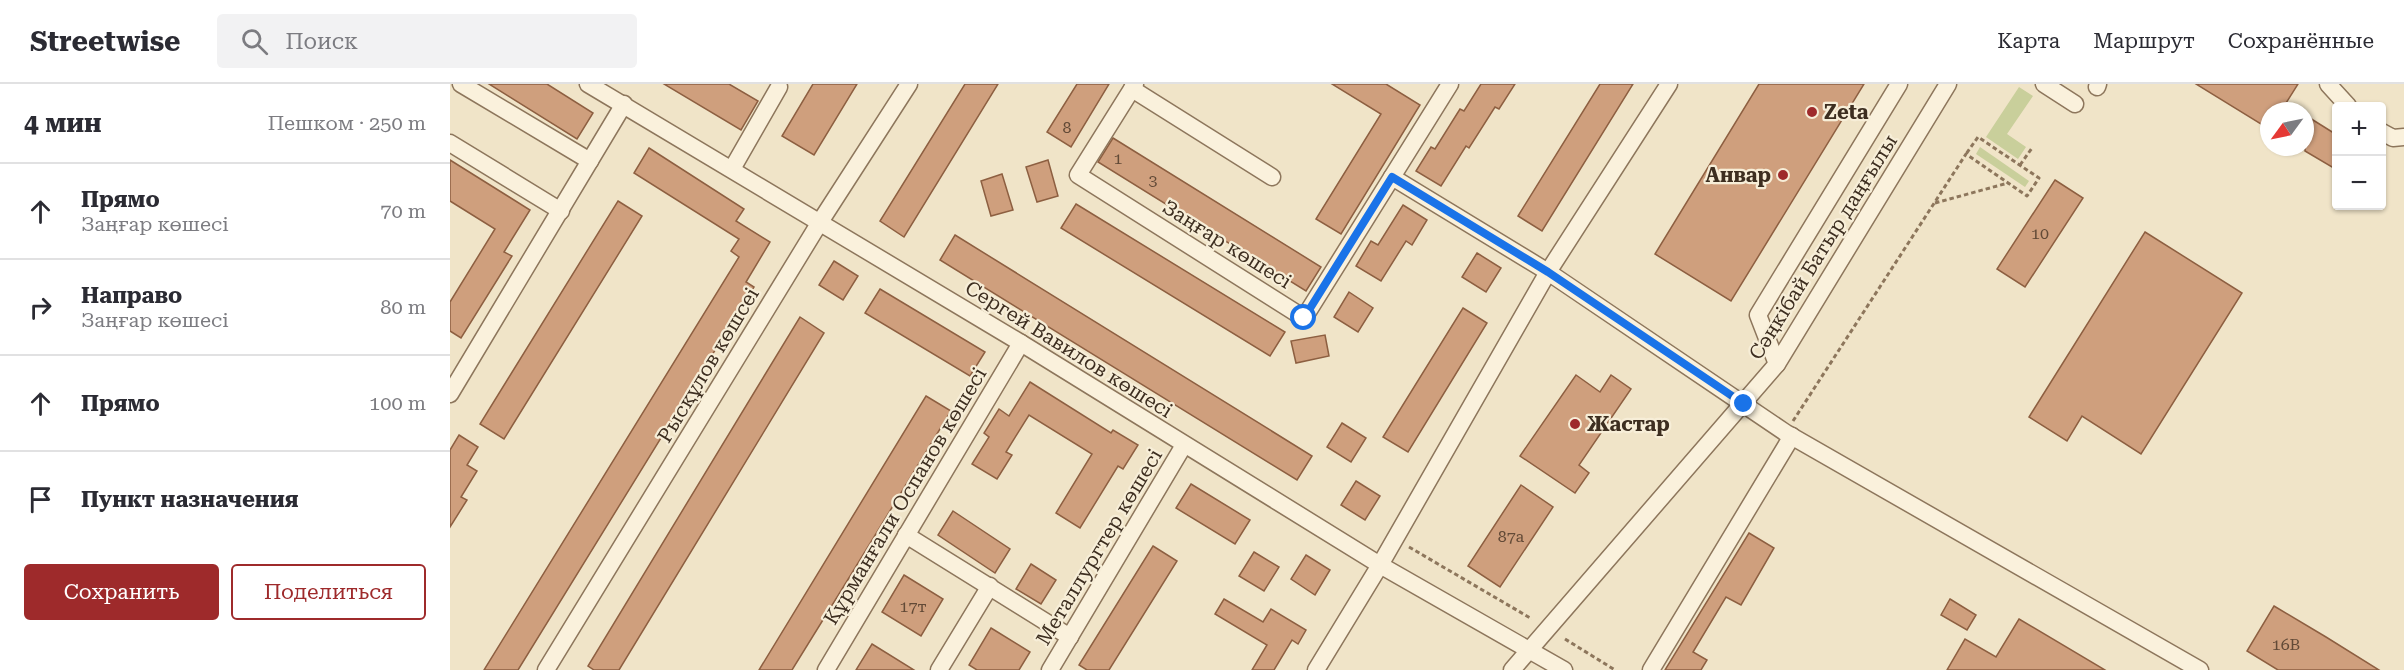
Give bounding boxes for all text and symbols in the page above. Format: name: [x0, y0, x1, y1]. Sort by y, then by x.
search box: [217, 14, 637, 68]
text: Streetwise: [30, 25, 181, 58]
icon: search: [238, 25, 271, 58]
text: Поиск: [286, 29, 358, 54]
text: Карта: [1997, 29, 2060, 53]
text: Маршрут: [2093, 29, 2195, 53]
text: Сохранённые: [2228, 29, 2374, 53]
place label: Zeta: [1824, 100, 1869, 124]
north arrow: [2260, 102, 2314, 156]
map controls: [2332, 102, 2386, 210]
button: +: [2332, 102, 2386, 156]
marker: Zeta: [1805, 105, 1819, 119]
text: 4 мин: [24, 108, 102, 138]
text: Пешком · 250 m: [268, 111, 426, 135]
house number: 8: [1063, 118, 1072, 137]
street label: Сәңкібай Батыр даңғылы: [1744, 130, 1902, 364]
house number: 1: [1114, 149, 1123, 168]
button: −: [2332, 156, 2386, 210]
place label: Анвар: [1706, 163, 1771, 187]
marker: Анвар: [1776, 168, 1790, 182]
house number: 3: [1149, 171, 1158, 190]
text: Прямо: [81, 187, 160, 212]
icon: ahead: [24, 195, 57, 228]
street label: Заңғар көшесі: [1158, 195, 1296, 293]
text: 70 m: [380, 199, 426, 223]
text: Заңғар көшесі: [81, 212, 229, 236]
house number: 10: [2031, 224, 2049, 243]
street label: Сергей Вавилов көшесі: [961, 275, 1177, 423]
text: Направо: [81, 283, 182, 308]
street label: Рысқұлов көшсеі: [652, 283, 764, 447]
icon: right: [24, 291, 57, 324]
text: 80 m: [380, 295, 426, 319]
route start: [1290, 304, 1316, 330]
text: Заңғар көшесі: [81, 308, 229, 332]
street label: Құрманғали Оспанов көшесі: [819, 363, 991, 629]
icon: ahead: [24, 387, 57, 420]
route end: [1730, 390, 1756, 416]
text: Прямо: [81, 391, 160, 416]
text: 100 m: [369, 391, 426, 415]
place label: Жастар: [1587, 412, 1670, 436]
marker: Жастар: [1568, 417, 1582, 431]
street label: Металлургтер көшесі: [1031, 445, 1167, 649]
icon: arrive: [24, 483, 57, 516]
text: Пункт назначения: [81, 487, 299, 512]
house number: 87а: [1498, 527, 1525, 546]
button: Сохранить: [24, 564, 219, 620]
button: Поделиться: [231, 564, 426, 620]
house number: 17т: [900, 597, 927, 616]
house number: 16В: [2272, 635, 2300, 654]

